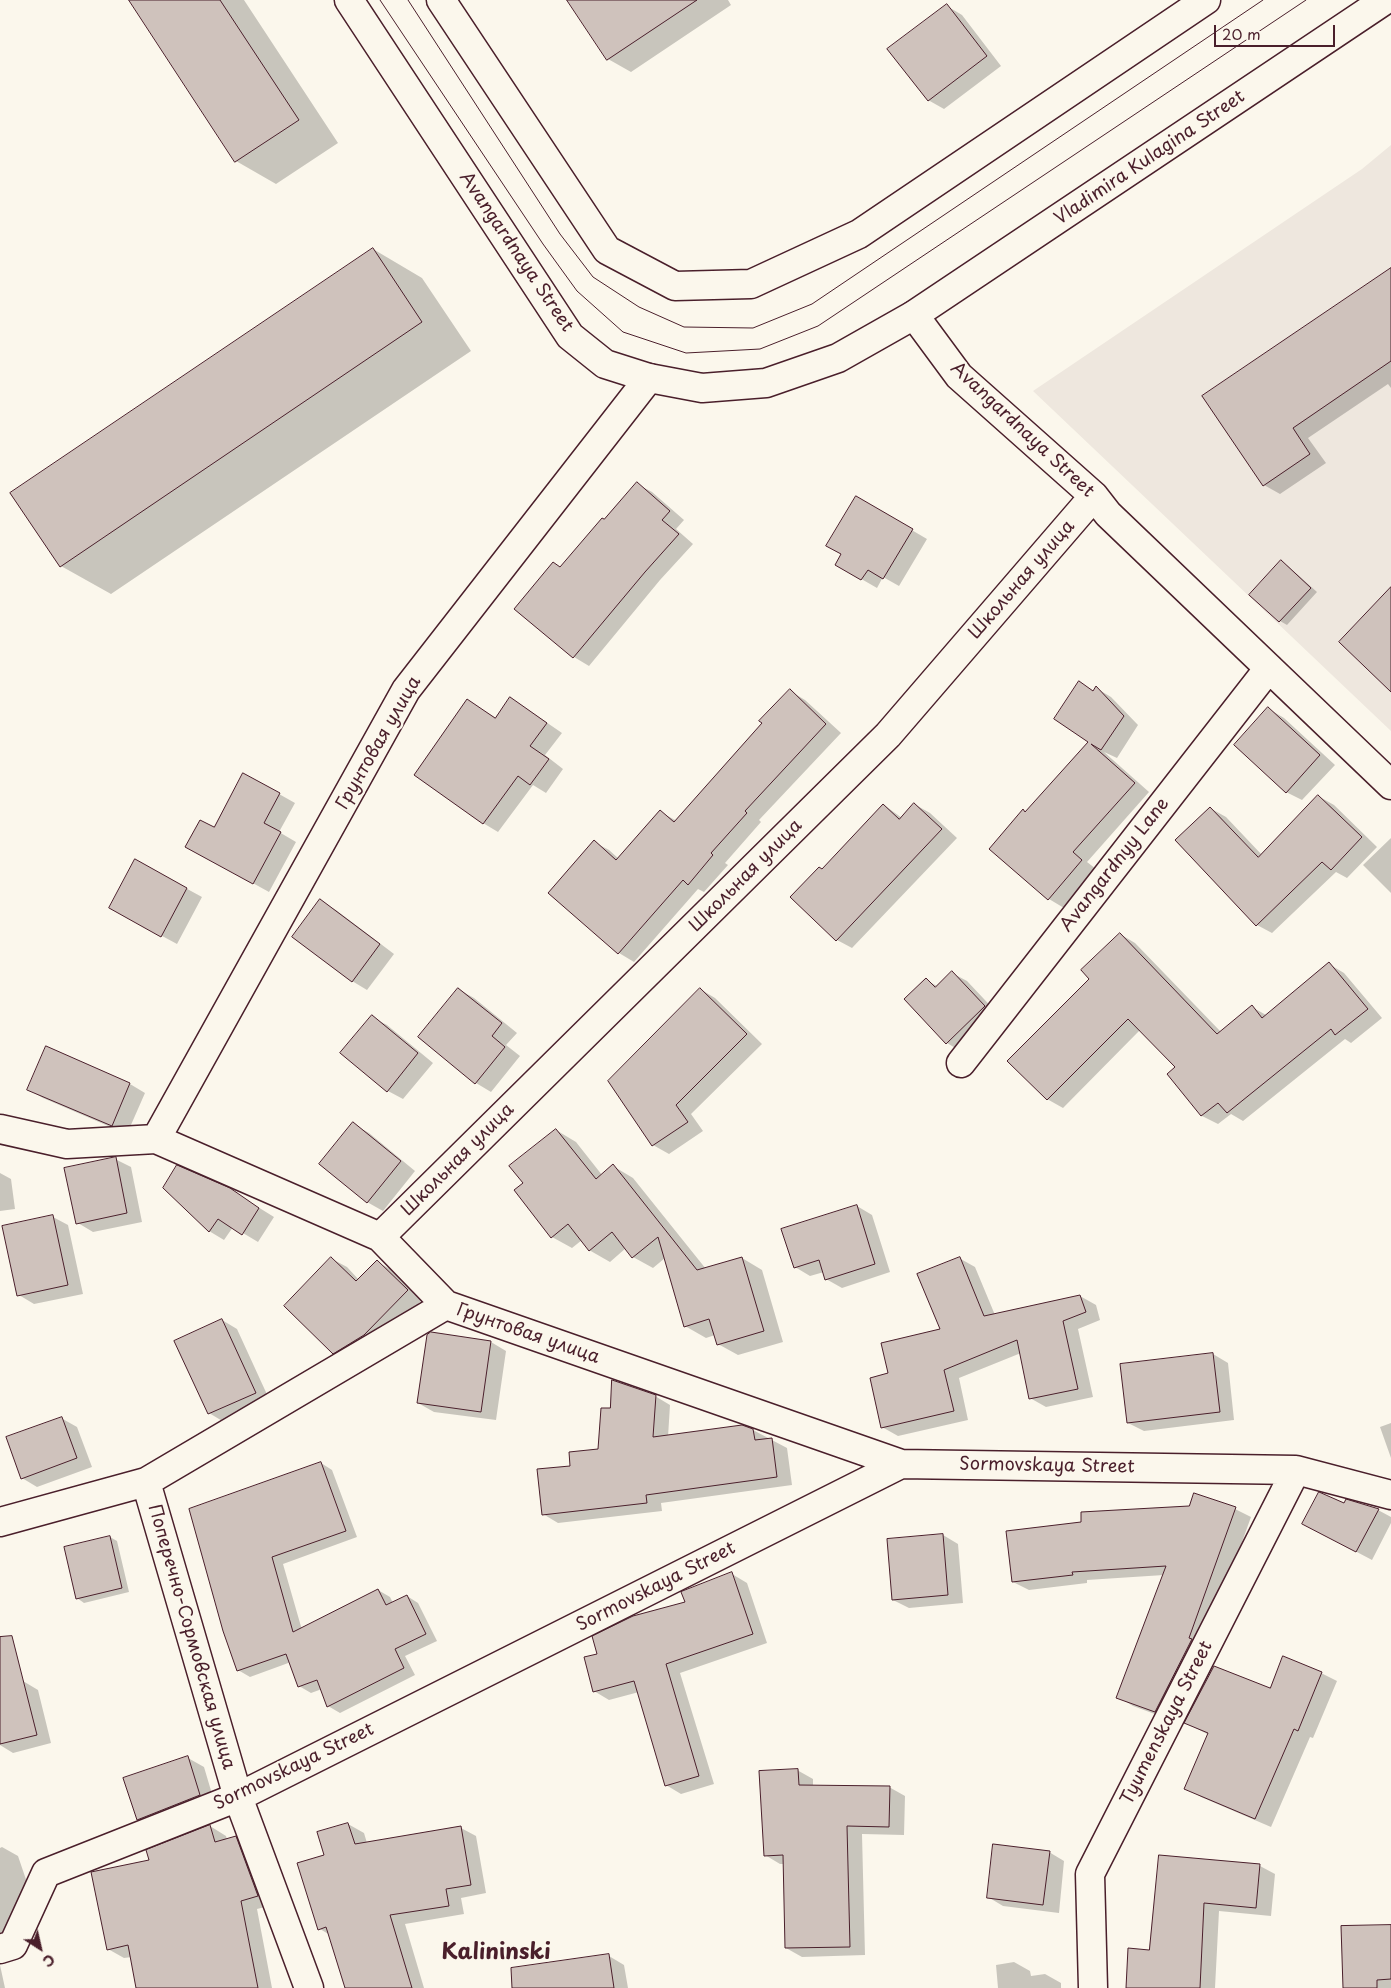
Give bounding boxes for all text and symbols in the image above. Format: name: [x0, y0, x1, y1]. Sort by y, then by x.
scale bar: [1216, 15, 1337, 47]
text: 20 m: [1222, 22, 1261, 45]
street label: Vladimira Kulagina Street: [1051, 86, 1249, 230]
street label: Avangardnaya Street: [454, 168, 578, 336]
street label: Avangardnaya Street: [946, 358, 1098, 502]
street label: Школьная улица: [964, 516, 1080, 644]
street label: Грунтовая улица: [332, 673, 426, 813]
street label: Avangardnyy Lane: [1056, 794, 1174, 936]
street label: Школьная улица: [685, 815, 807, 937]
street label: Школьная улица: [397, 1099, 519, 1221]
street label: Грунтовая улица: [454, 1299, 602, 1369]
street label: Sormovskaya Street: [959, 1454, 1135, 1478]
street label: Поперечно-Сормовская улица: [143, 1502, 239, 1772]
street label: Sormovskaya Street: [573, 1538, 739, 1636]
street label: Tyumenskaya Street: [1116, 1638, 1218, 1808]
street label: Sormovskaya Street: [210, 1719, 378, 1815]
north arrow: [15, 1923, 65, 1973]
district label: Kalininski: [441, 1940, 551, 1966]
text: С: [39, 1949, 59, 1972]

